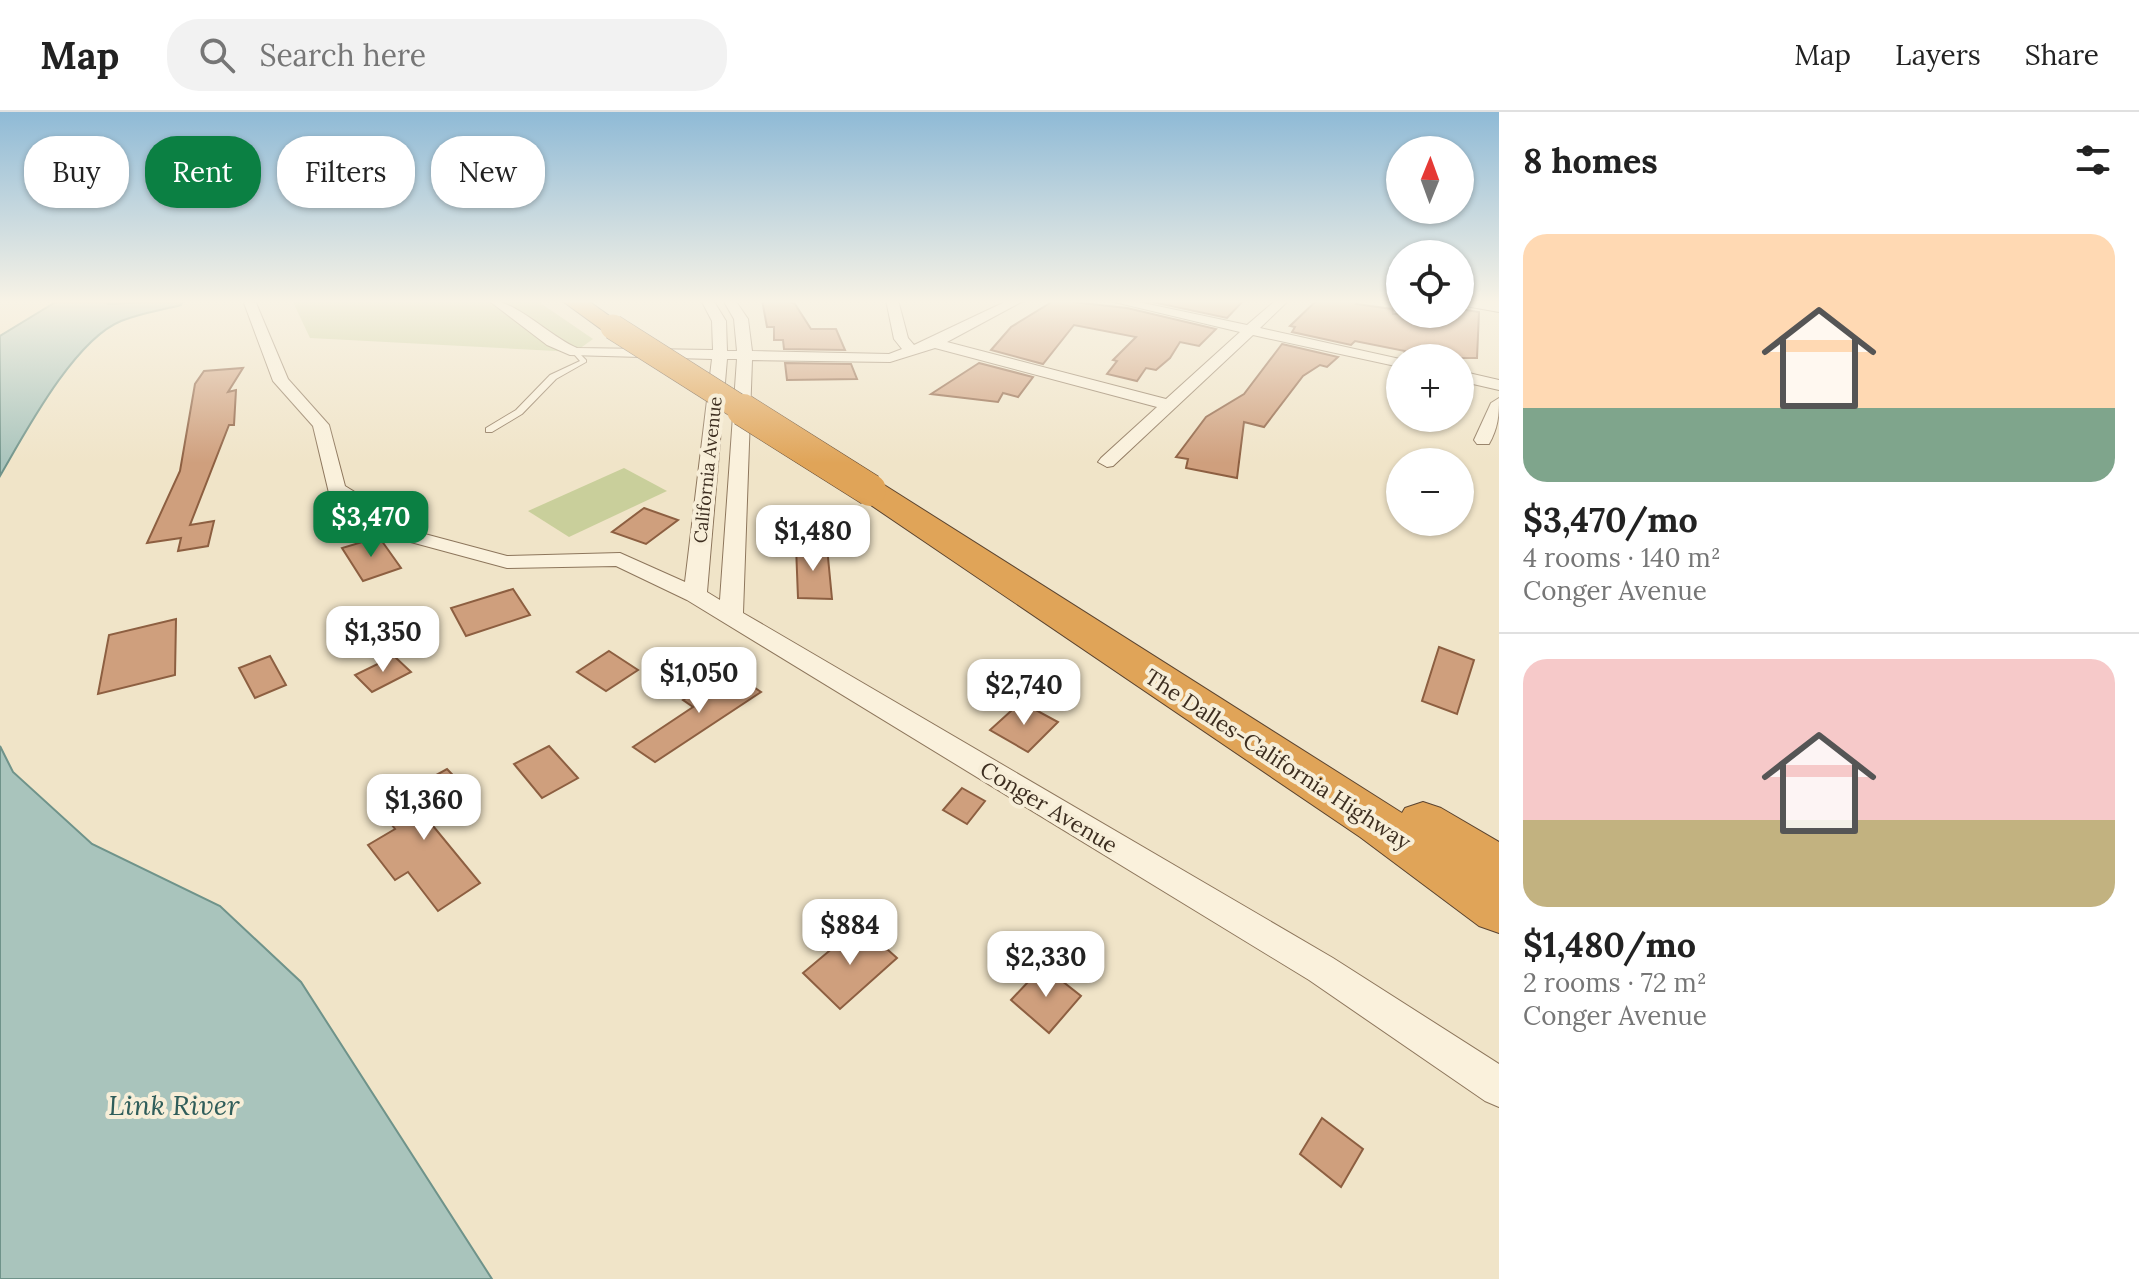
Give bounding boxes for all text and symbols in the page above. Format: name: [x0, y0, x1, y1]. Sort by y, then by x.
search box: [167, 19, 727, 91]
text: Map: [40, 31, 119, 79]
icon: search: [195, 33, 239, 77]
text: Search here: [259, 36, 426, 74]
text: Map: [1794, 37, 1851, 73]
text: Layers: [1895, 37, 1981, 73]
text: Share: [2025, 37, 2099, 73]
chip: Buy: [24, 136, 129, 208]
chip: Rent: [145, 136, 261, 208]
chip: Filters: [277, 136, 415, 208]
chip: New: [431, 136, 545, 208]
north arrow: [1386, 136, 1474, 224]
map controls: [1386, 136, 1474, 536]
icon: filters: [2071, 138, 2115, 182]
text: 8 homes: [1523, 139, 1658, 182]
button: locate: [1386, 240, 1474, 328]
icon: home: [1747, 286, 1891, 430]
button: +: [1386, 344, 1474, 432]
street label: California Avenue: [688, 395, 727, 544]
button: −: [1386, 448, 1474, 536]
pin: $3,470: [306, 491, 436, 559]
text: $3,470/mo: [1523, 498, 1698, 541]
text: $3,470: [331, 500, 411, 533]
pin: $1,480: [748, 505, 878, 573]
text: $1,480: [774, 514, 852, 547]
text: 4 rooms · 140 m²: [1523, 541, 1721, 574]
text: Conger Avenue: [1523, 574, 1707, 607]
pin: $1,350: [318, 606, 448, 674]
text: $1,350: [344, 615, 422, 648]
pin: $1,050: [634, 647, 764, 715]
text: $1,050: [659, 656, 739, 689]
pin: $2,740: [959, 659, 1089, 727]
street label: The Dalles-California Highway: [1140, 662, 1417, 856]
text: $2,740: [985, 668, 1063, 701]
icon: home: [1747, 711, 1891, 855]
street label: Conger Avenue: [975, 755, 1123, 859]
pin: $1,360: [359, 774, 489, 842]
text: $1,360: [385, 783, 463, 816]
pin: $884: [803, 899, 897, 967]
text: $884: [820, 908, 880, 941]
text: $1,480/mo: [1523, 923, 1696, 966]
pin: $2,330: [981, 931, 1111, 999]
text: $2,330: [1005, 940, 1087, 973]
text: 2 rooms · 72 m²: [1523, 966, 1707, 999]
text: Conger Avenue: [1523, 999, 1707, 1032]
water label: Link River: [108, 1087, 240, 1123]

